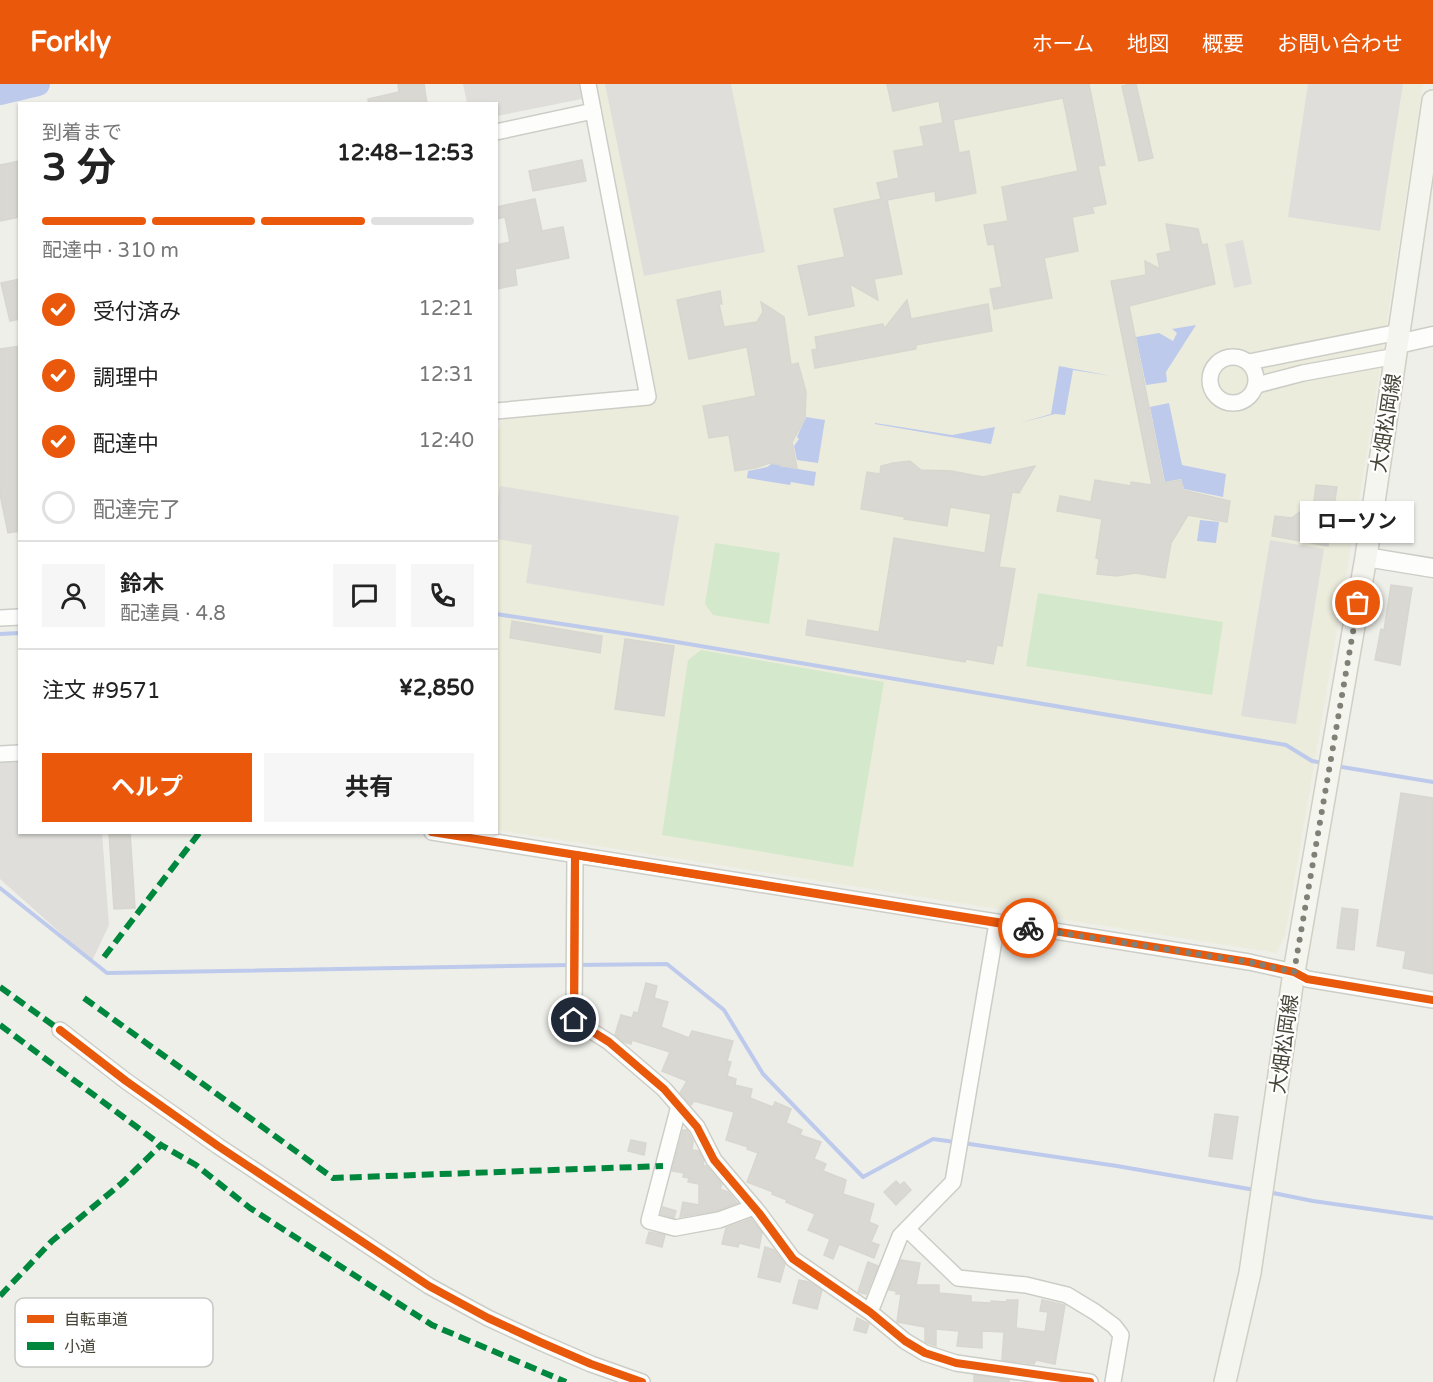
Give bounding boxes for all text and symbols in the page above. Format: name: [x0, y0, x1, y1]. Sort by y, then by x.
text: Forkly: [30, 25, 111, 59]
text: ホーム: [1032, 32, 1094, 57]
text: 地図: [1127, 32, 1169, 57]
text: 概要: [1202, 32, 1244, 57]
text: お問い合わせ: [1277, 32, 1403, 57]
text: 到着まで: [42, 121, 122, 145]
text: 12:48–12:53: [337, 140, 474, 166]
text: 3 分: [42, 144, 116, 191]
text: 配達中 · 310 m: [42, 239, 179, 263]
icon: check: [42, 293, 75, 326]
text: 12:21: [419, 297, 474, 321]
text: 受付済み: [93, 299, 181, 325]
icon: check: [42, 359, 75, 392]
text: 12:31: [419, 363, 474, 387]
text: 調理中: [93, 365, 159, 391]
street label: 大畑松岡線: [1367, 372, 1407, 474]
icon: check: [42, 425, 75, 458]
text: 12:40: [419, 429, 474, 453]
text: 配達中: [93, 431, 159, 457]
text: 配達完了: [93, 497, 181, 523]
callout: ローソン: [1301, 501, 1415, 543]
text: ローソン: [1317, 510, 1397, 534]
button: person: [42, 564, 105, 627]
button: chat: [333, 564, 396, 627]
button: phone: [411, 564, 474, 627]
text: 鈴木: [120, 571, 164, 597]
pin: [1332, 577, 1383, 628]
icon: bag: [1341, 586, 1374, 619]
text: 配達員 · 4.8: [120, 602, 226, 626]
text: ¥2,850: [399, 675, 474, 701]
text: 注文 #9571: [42, 678, 160, 704]
button: ヘルプ: [42, 753, 252, 822]
button: 共有: [264, 753, 474, 822]
courier: [998, 898, 1058, 958]
icon: bike: [1012, 912, 1045, 945]
street label: 大畑松岡線: [1266, 993, 1304, 1095]
pin: [548, 994, 599, 1045]
icon: home: [557, 1003, 590, 1036]
legend: [15, 1298, 213, 1367]
text: 自転車道: [64, 1310, 128, 1330]
text: 小道: [64, 1337, 96, 1357]

